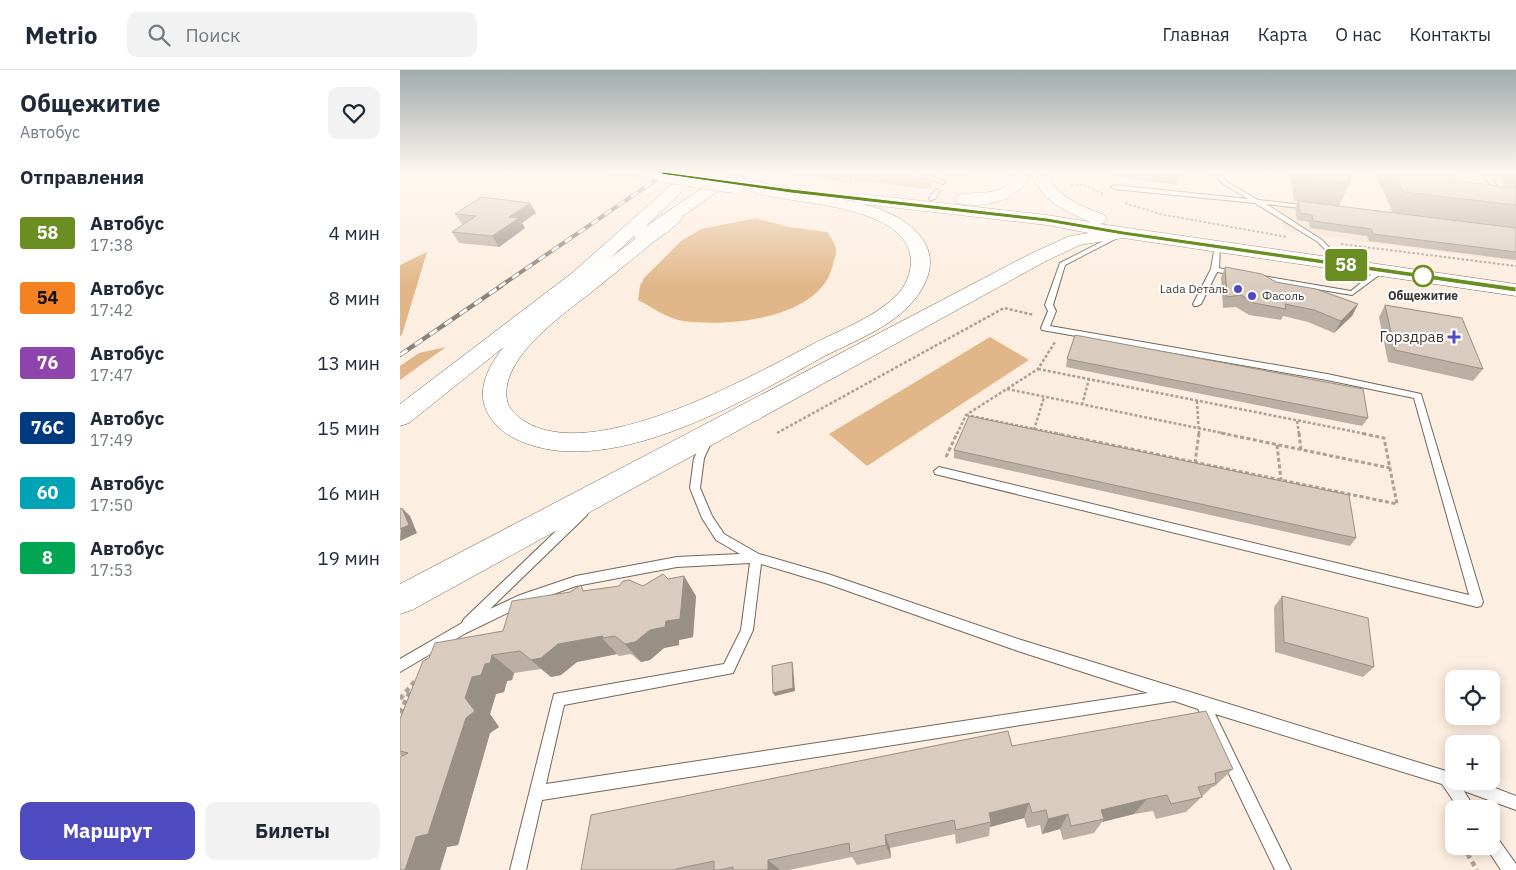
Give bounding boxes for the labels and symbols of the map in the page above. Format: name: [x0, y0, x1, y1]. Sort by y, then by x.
line badge: 58: [1324, 249, 1368, 281]
marker: Общежитие: [1412, 265, 1434, 287]
place label: Lada Dеталь: [1160, 281, 1228, 296]
marker: Lada Dеталь: [1232, 283, 1244, 295]
place label: Фасоль: [1262, 288, 1304, 303]
place label: Общежитие: [1388, 288, 1458, 303]
marker: Фасоль: [1246, 290, 1258, 302]
place label: Горздрав: [1379, 327, 1444, 346]
marker: Горздрав: [1448, 331, 1460, 343]

